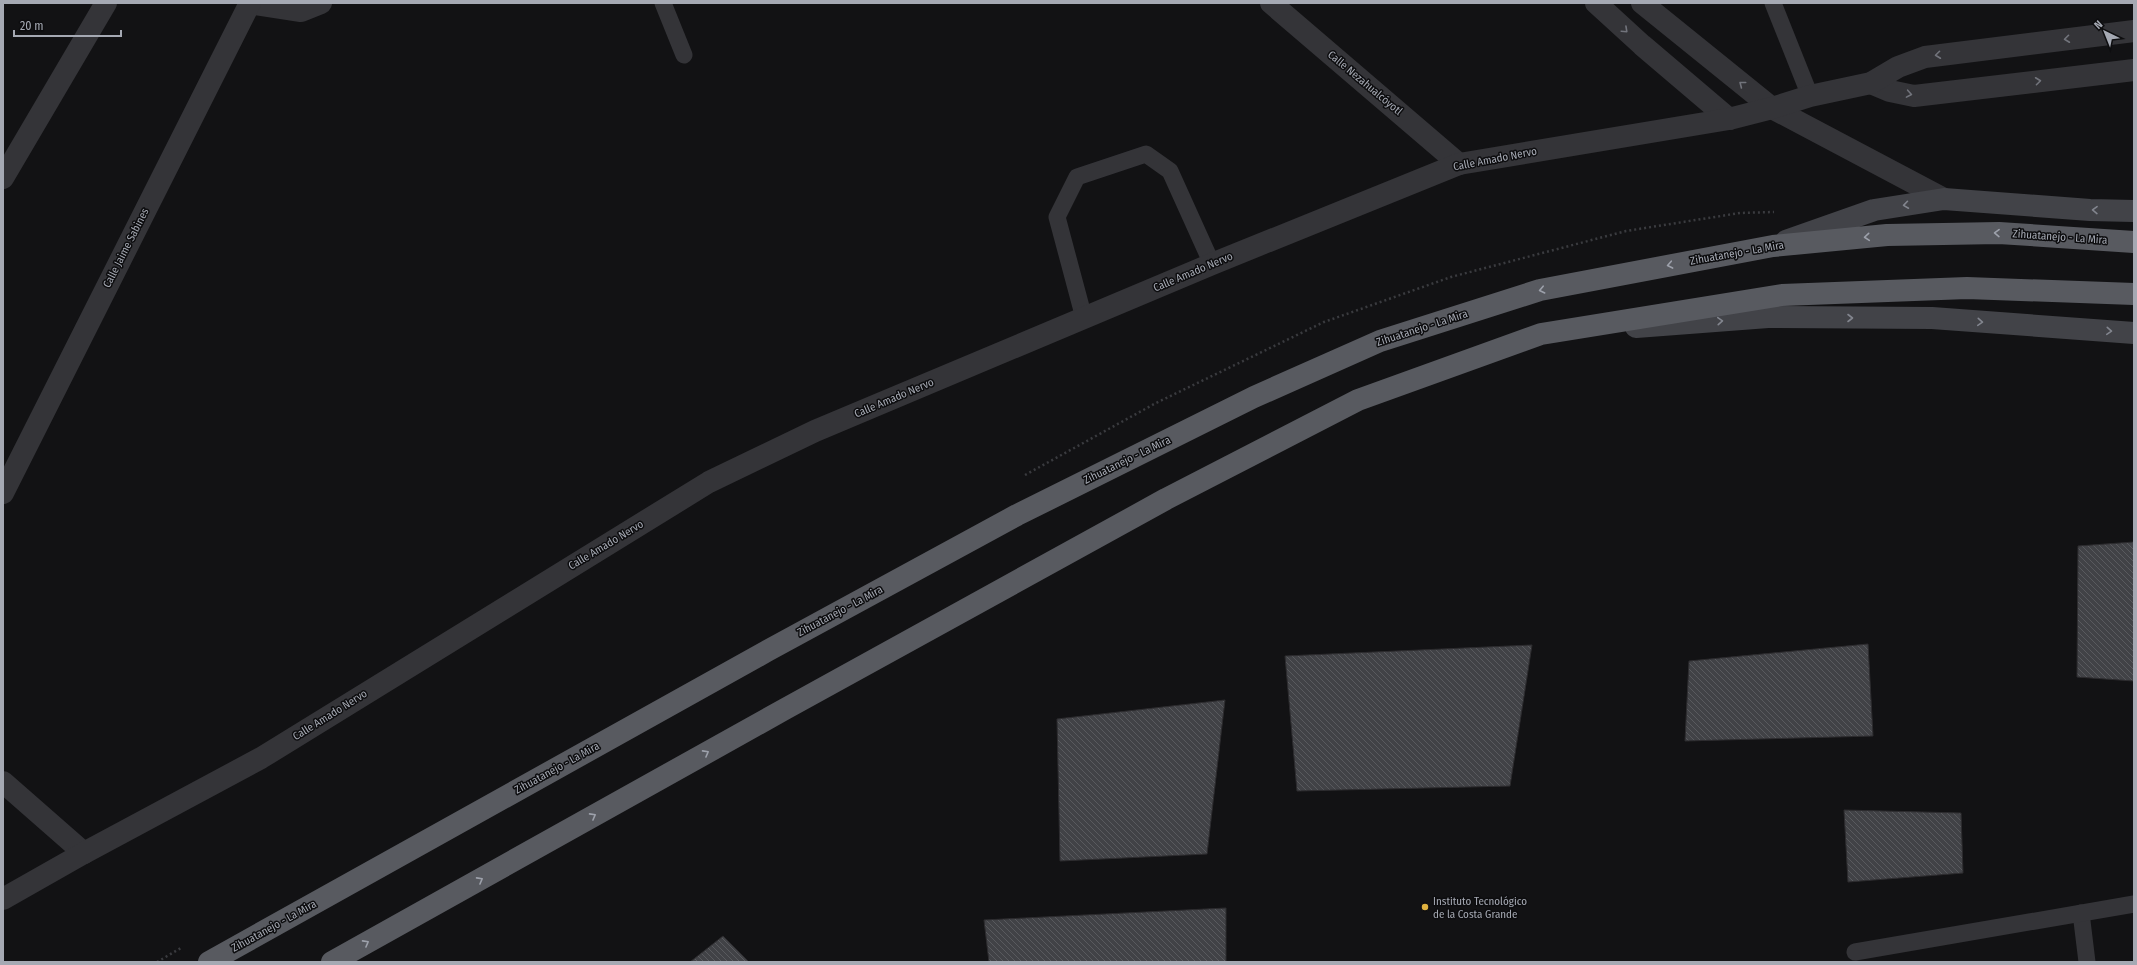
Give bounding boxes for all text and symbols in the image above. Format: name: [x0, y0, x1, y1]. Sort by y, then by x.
scale bar: [14, 12, 121, 38]
north arrow: [2085, 12, 2125, 52]
text: N: [2092, 18, 2105, 32]
text: 20 m: [20, 19, 44, 33]
one-way arrow: [1620, 25, 1628, 32]
one-way arrow: [2064, 35, 2071, 44]
street label: Calle Nezahualcóyotl: [1325, 48, 1405, 118]
one-way arrow: [1935, 50, 1941, 59]
one-way arrow: [2035, 77, 2041, 86]
one-way arrow: [1739, 82, 1746, 89]
one-way arrow: [1905, 89, 1912, 98]
street label: Calle Amado Nervo: [1452, 144, 1538, 173]
one-way arrow: [1903, 200, 1909, 209]
street label: Calle Jaime Sabines: [100, 206, 152, 290]
one-way arrow: [2092, 206, 2098, 214]
street label: Zihuatanejo - La Mira: [2012, 227, 2108, 247]
one-way arrow: [1994, 229, 2000, 238]
one-way arrow: [1864, 232, 1870, 241]
street label: Zihuatanejo - La Mira: [1689, 238, 1785, 268]
street label: Calle Amado Nervo: [1151, 249, 1235, 295]
one-way arrow: [1667, 261, 1673, 269]
one-way arrow: [1539, 285, 1546, 294]
street label: Zihuatanejo - La Mira: [1375, 307, 1469, 349]
one-way arrow: [1847, 314, 1853, 322]
one-way arrow: [1717, 316, 1723, 325]
one-way arrow: [1977, 317, 1983, 326]
one-way arrow: [2106, 327, 2112, 336]
street label: Calle Amado Nervo: [852, 375, 936, 421]
street label: Zihuatanejo - La Mira: [1081, 433, 1173, 487]
street label: Calle Amado Nervo: [566, 517, 646, 572]
street label: Zihuatanejo - La Mira: [795, 583, 885, 639]
street label: Calle Amado Nervo: [291, 687, 370, 743]
street label: Zihuatanejo - La Mira: [512, 739, 602, 797]
one-way arrow: [702, 750, 710, 757]
one-way arrow: [589, 813, 596, 821]
one-way arrow: [475, 877, 483, 884]
place label: Instituto Tecnológico de la Costa Grande: [1433, 895, 1527, 921]
street label: Zihuatanejo - La Mira: [229, 897, 319, 955]
marker: Instituto Tecnológico de la Costa Grande: [1420, 902, 1430, 912]
one-way arrow: [362, 940, 369, 948]

